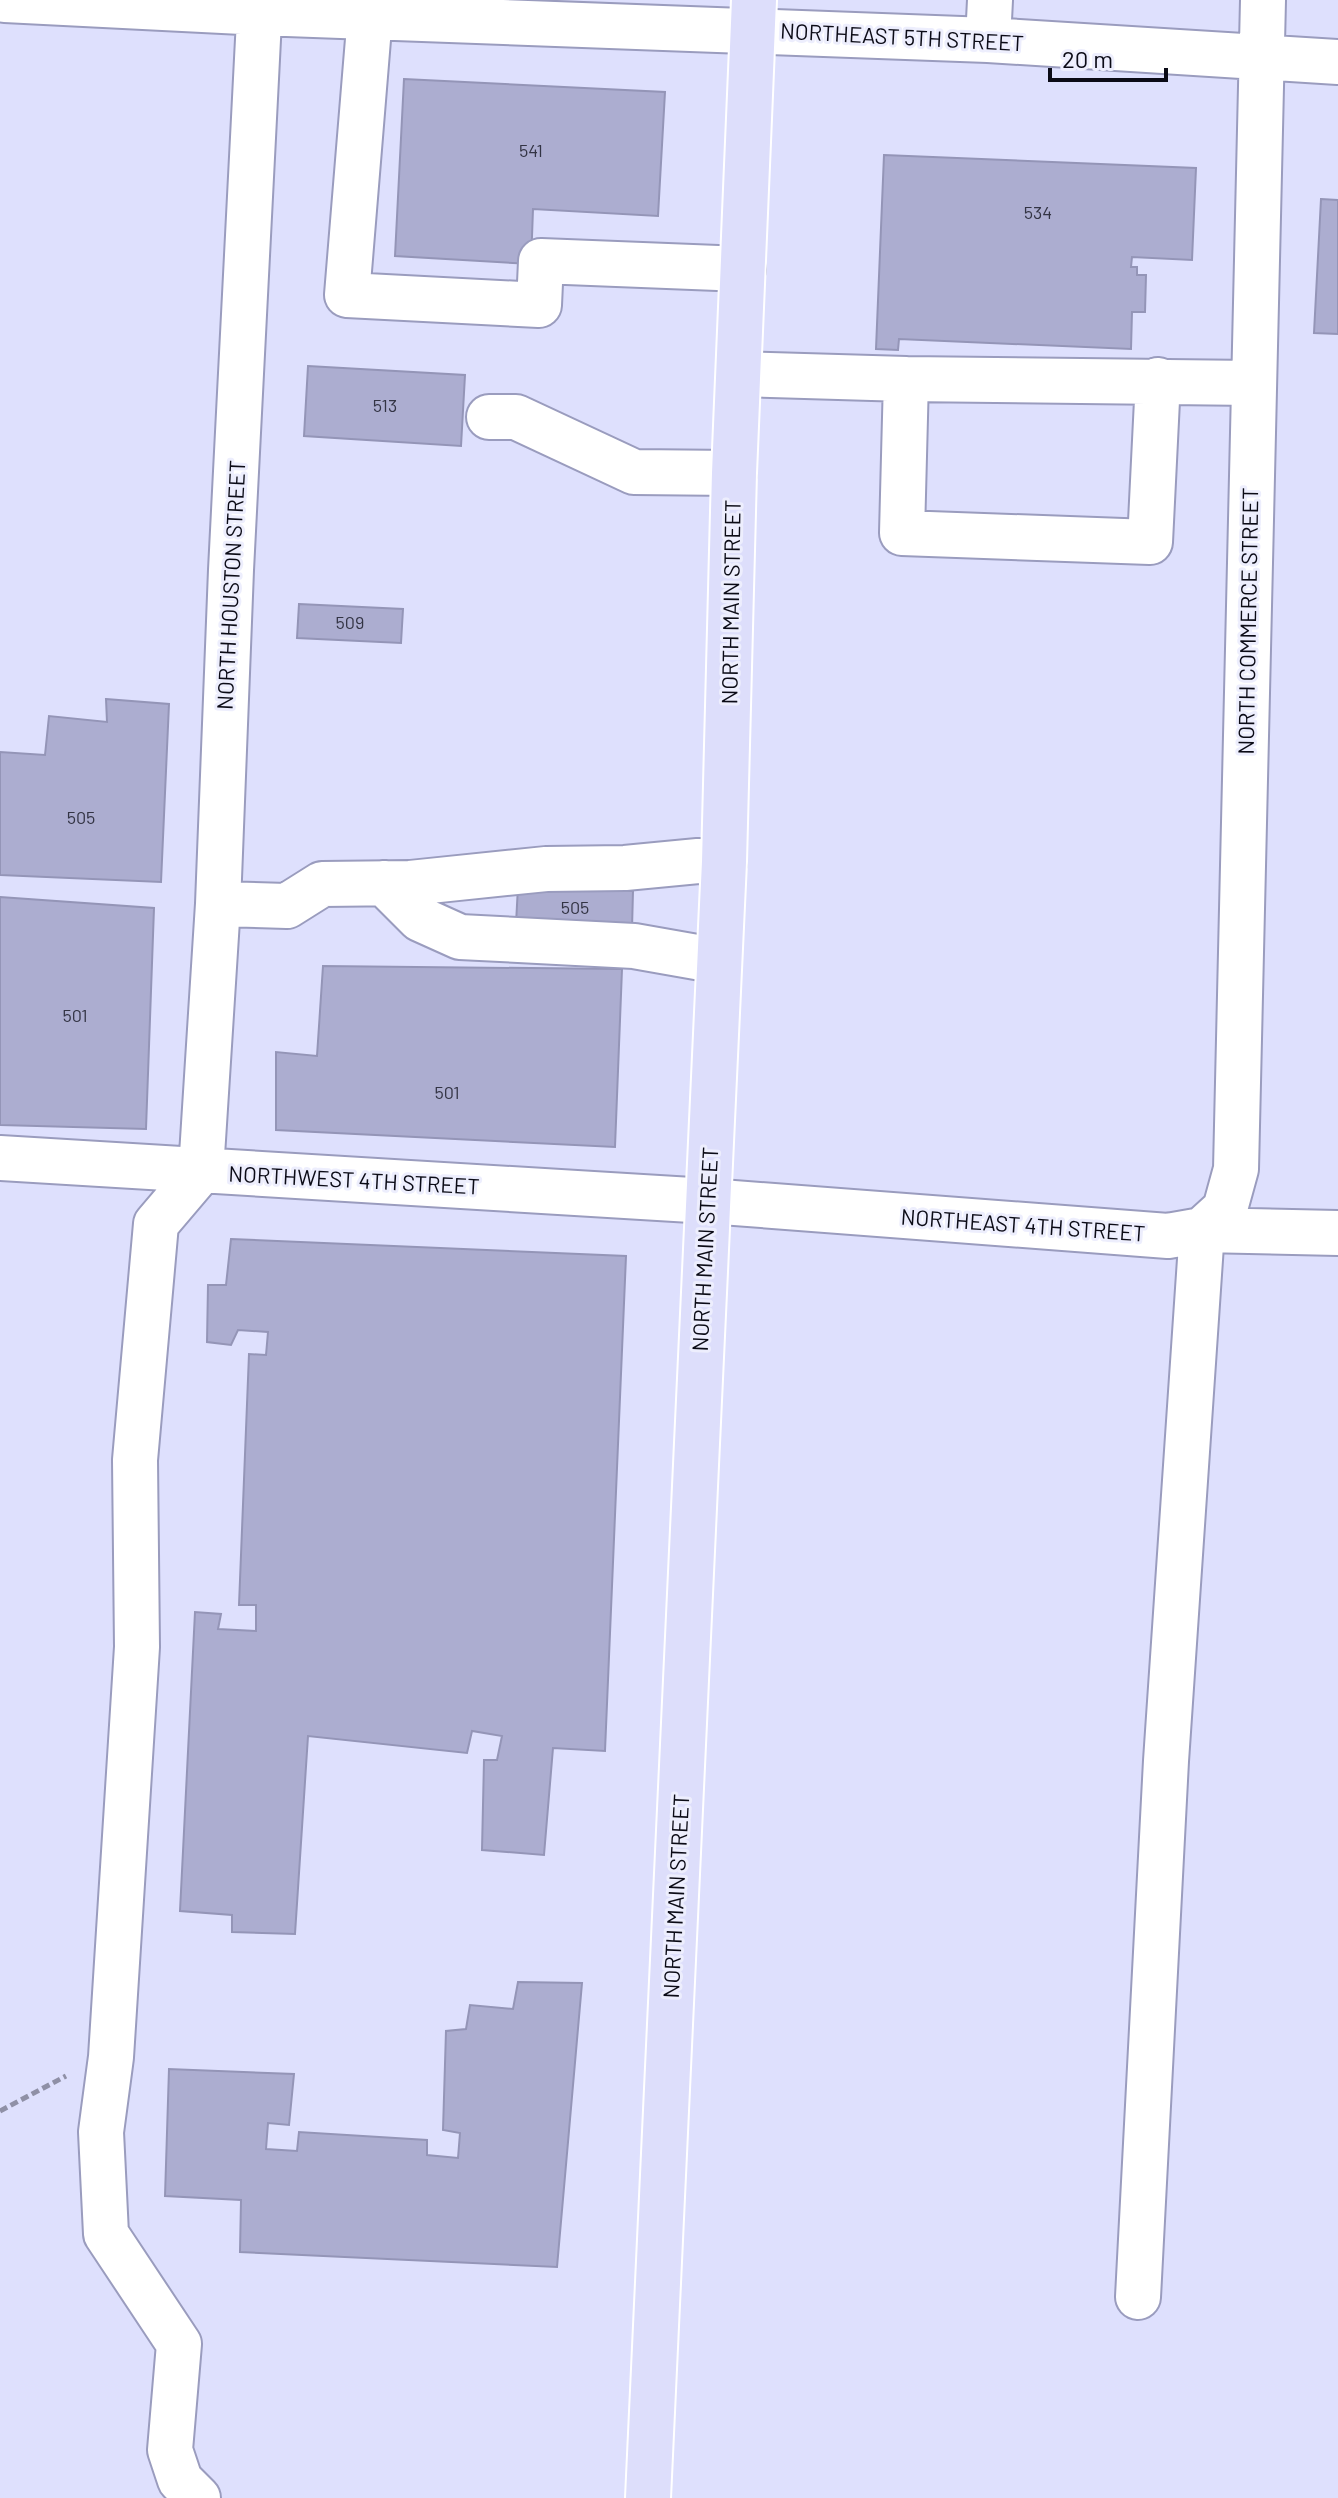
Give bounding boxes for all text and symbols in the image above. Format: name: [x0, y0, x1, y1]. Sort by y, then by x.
street label: NORTHEAST 5TH STREET: [779, 17, 1025, 55]
scale bar: [1050, 32, 1166, 82]
text: 20 m: [1062, 44, 1113, 73]
house number: 541: [519, 139, 543, 161]
house number: 534: [1024, 201, 1052, 223]
house number: 513: [373, 394, 397, 416]
street label: NORTH HOUSTON STREET: [210, 459, 250, 710]
street label: NORTH COMMERCE STREET: [1232, 487, 1262, 755]
street label: NORTH MAIN STREET: [715, 499, 745, 705]
house number: 509: [336, 611, 364, 633]
house number: 505: [67, 806, 95, 828]
house number: 505: [561, 896, 589, 918]
house number: 501: [62, 1004, 88, 1026]
house number: 501: [434, 1081, 460, 1103]
street label: NORTH MAIN STREET: [686, 1146, 722, 1352]
street label: NORTHWEST 4TH STREET: [228, 1159, 480, 1199]
street label: NORTHEAST 4TH STREET: [900, 1202, 1146, 1246]
street label: NORTH MAIN STREET: [657, 1793, 693, 1999]

